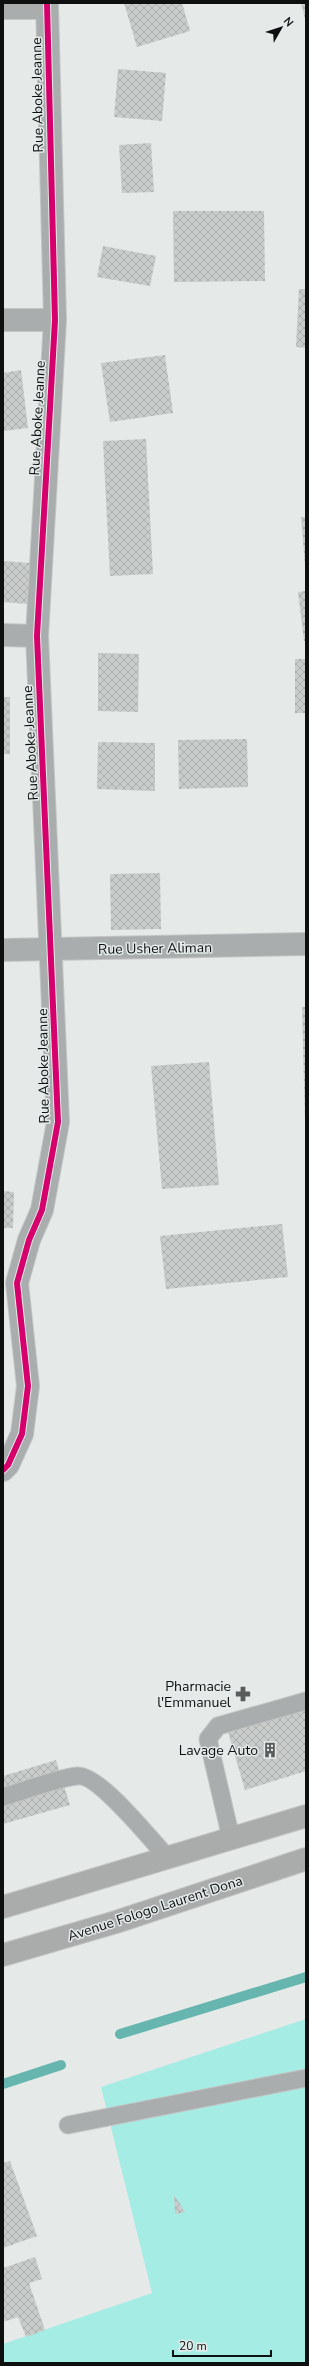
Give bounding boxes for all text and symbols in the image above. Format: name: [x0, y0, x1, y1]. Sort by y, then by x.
north arrow: [261, 8, 301, 48]
text: N: [280, 14, 297, 30]
street label: Rue Aboke Jeanne: [27, 37, 48, 153]
street label: Rue Aboke Jeanne: [25, 360, 50, 476]
street label: Rue Aboke Jeanne: [18, 685, 43, 801]
street label: Rue Usher Aliman: [98, 938, 212, 959]
street label: Rue Aboke Jeanne: [33, 1008, 54, 1124]
place label: Pharmacie l'Emmanuel: [157, 1677, 232, 1712]
pharmacy icon: Pharmacie l'Emmanuel: [234, 1685, 252, 1703]
place label: Lavage Auto: [179, 1741, 258, 1760]
building icon: Lavage Auto: [261, 1741, 279, 1759]
street label: Avenue Fologo Laurent Dona: [65, 1871, 245, 1946]
scale bar: [173, 2332, 271, 2358]
text: 20 m: [179, 2338, 207, 2354]

